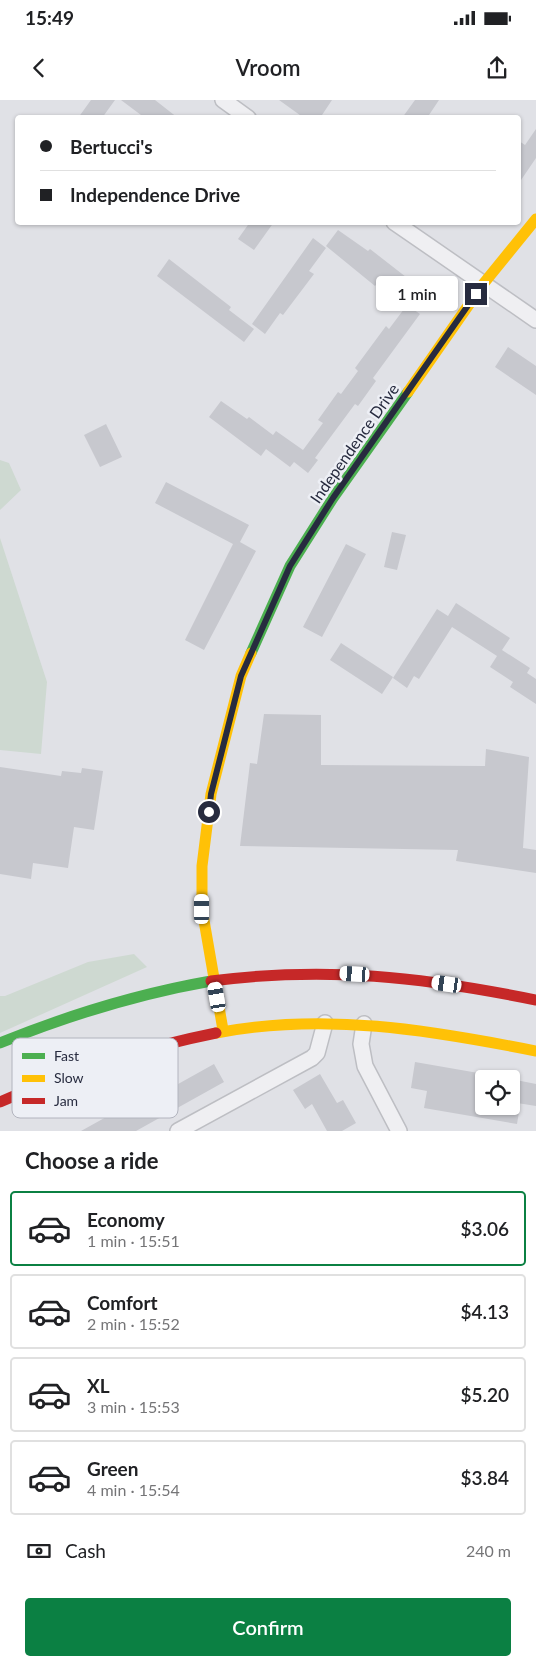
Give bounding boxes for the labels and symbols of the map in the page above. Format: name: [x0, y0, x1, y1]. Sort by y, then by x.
callout: 1 min: [376, 276, 458, 312]
route end: [465, 283, 487, 305]
street label: Independence Drive: [306, 380, 402, 506]
route start: [198, 801, 220, 823]
car: [194, 894, 209, 924]
car: [339, 966, 370, 982]
car: [431, 974, 462, 994]
car: [207, 981, 226, 1013]
legend: [12, 1038, 178, 1118]
text: Fast: [54, 1047, 79, 1064]
text: Slow: [54, 1069, 84, 1086]
text: Jam: [54, 1092, 78, 1109]

